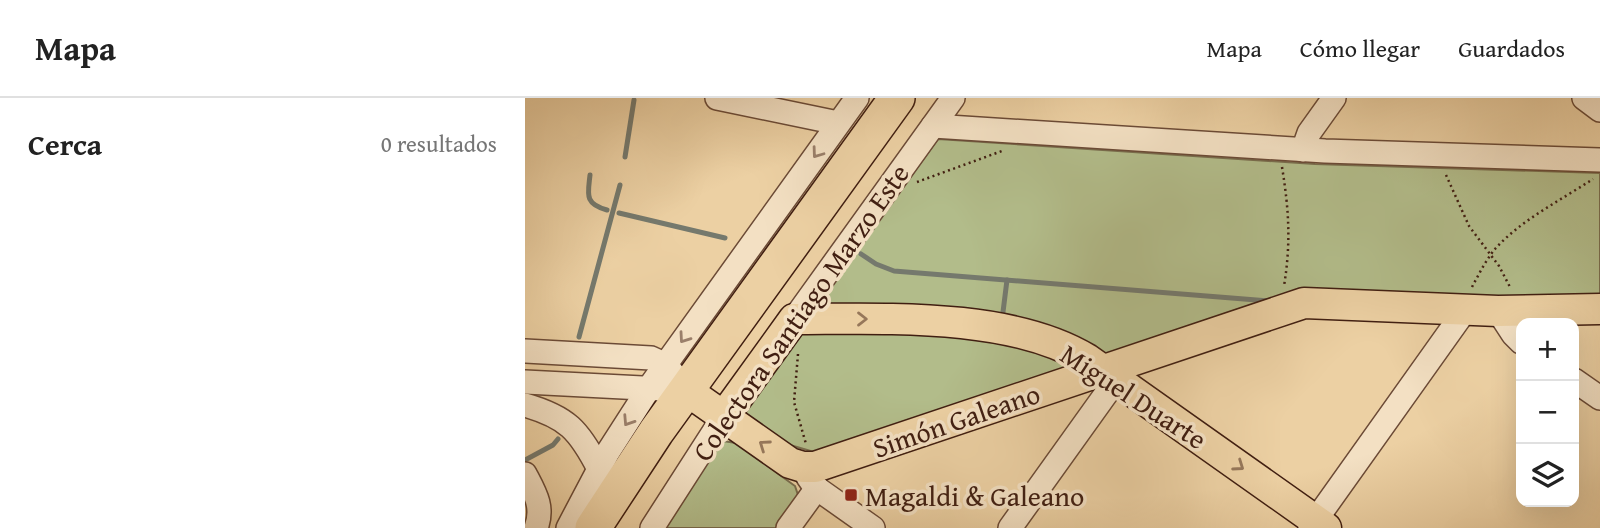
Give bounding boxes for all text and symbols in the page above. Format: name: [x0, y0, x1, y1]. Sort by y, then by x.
text: Mapa: [35, 24, 116, 72]
text: Mapa: [1206, 31, 1262, 66]
text: Cómo llegar: [1300, 31, 1420, 66]
text: Guardados: [1458, 31, 1565, 66]
text: Cerca: [28, 122, 102, 166]
text: 0 resultados: [381, 127, 497, 160]
one-way arrow: [813, 145, 825, 158]
street label: Colectora Santiago Marzo Este: [682, 155, 918, 469]
one-way arrow: [857, 311, 868, 327]
map controls: [1516, 318, 1579, 507]
button: +: [1516, 318, 1579, 381]
one-way arrow: [680, 330, 692, 343]
street label: Miguel Duarte: [1053, 333, 1215, 459]
street label: Simón Galeano: [867, 372, 1045, 468]
button: −: [1516, 381, 1579, 444]
one-way arrow: [623, 413, 636, 426]
one-way arrow: [759, 440, 772, 453]
button: layers: [1516, 444, 1579, 507]
one-way arrow: [1231, 458, 1244, 470]
place label: Magaldi & Galeano: [865, 475, 1084, 516]
marker: Magaldi & Galeano: [843, 487, 859, 503]

